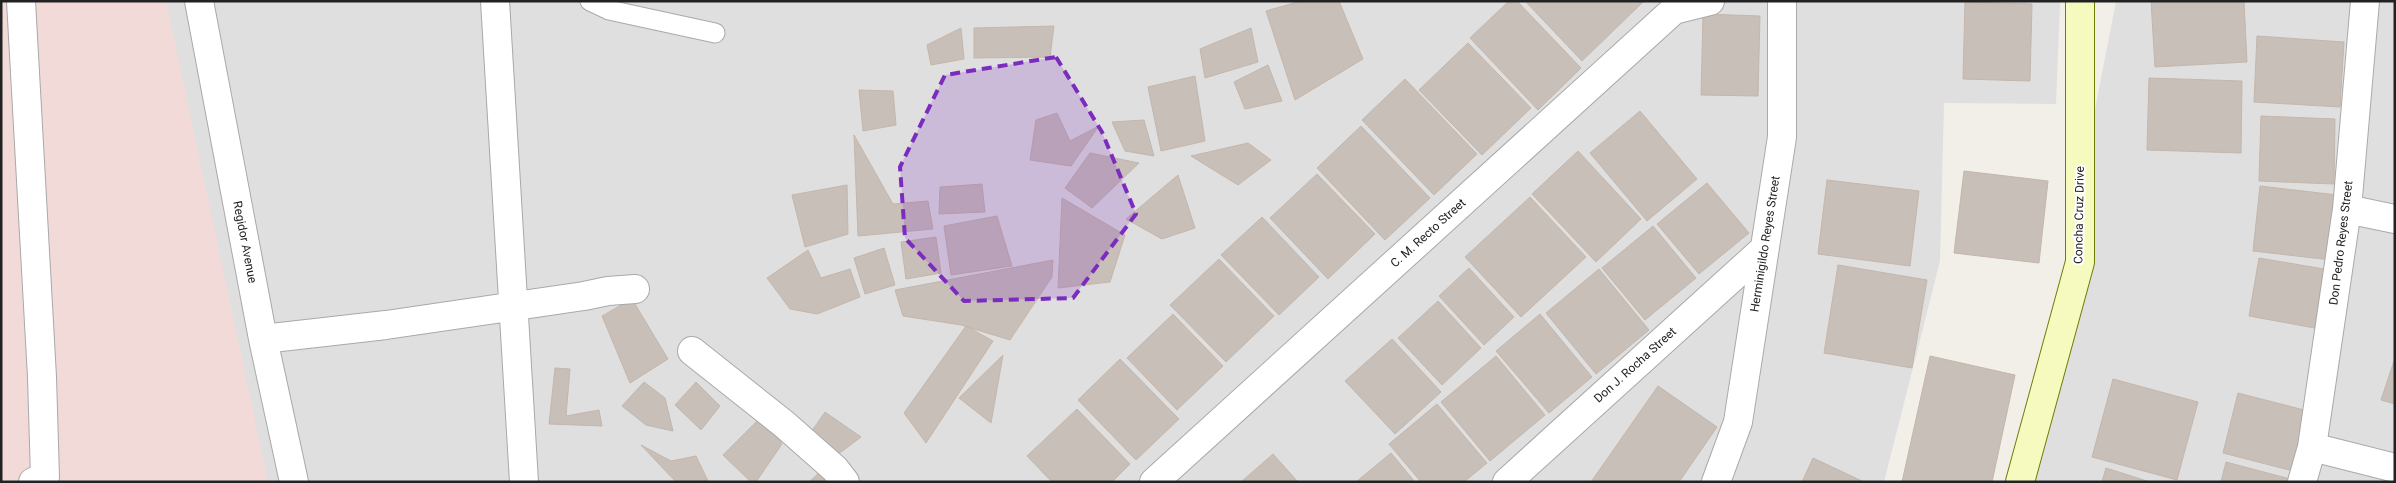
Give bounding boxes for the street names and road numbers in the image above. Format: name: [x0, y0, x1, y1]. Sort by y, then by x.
street label: Concha Cruz Drive: [2071, 166, 2087, 264]
street label: Herminigildo Reyes Street: [1747, 175, 1783, 313]
street label: Don Pedro Reyes Street: [2326, 180, 2356, 306]
street label: C. M. Recto Street: [1388, 196, 1468, 270]
street label: Regidor Avenue: [230, 200, 260, 284]
street label: Don J. Rocha Street: [1591, 324, 1679, 405]

